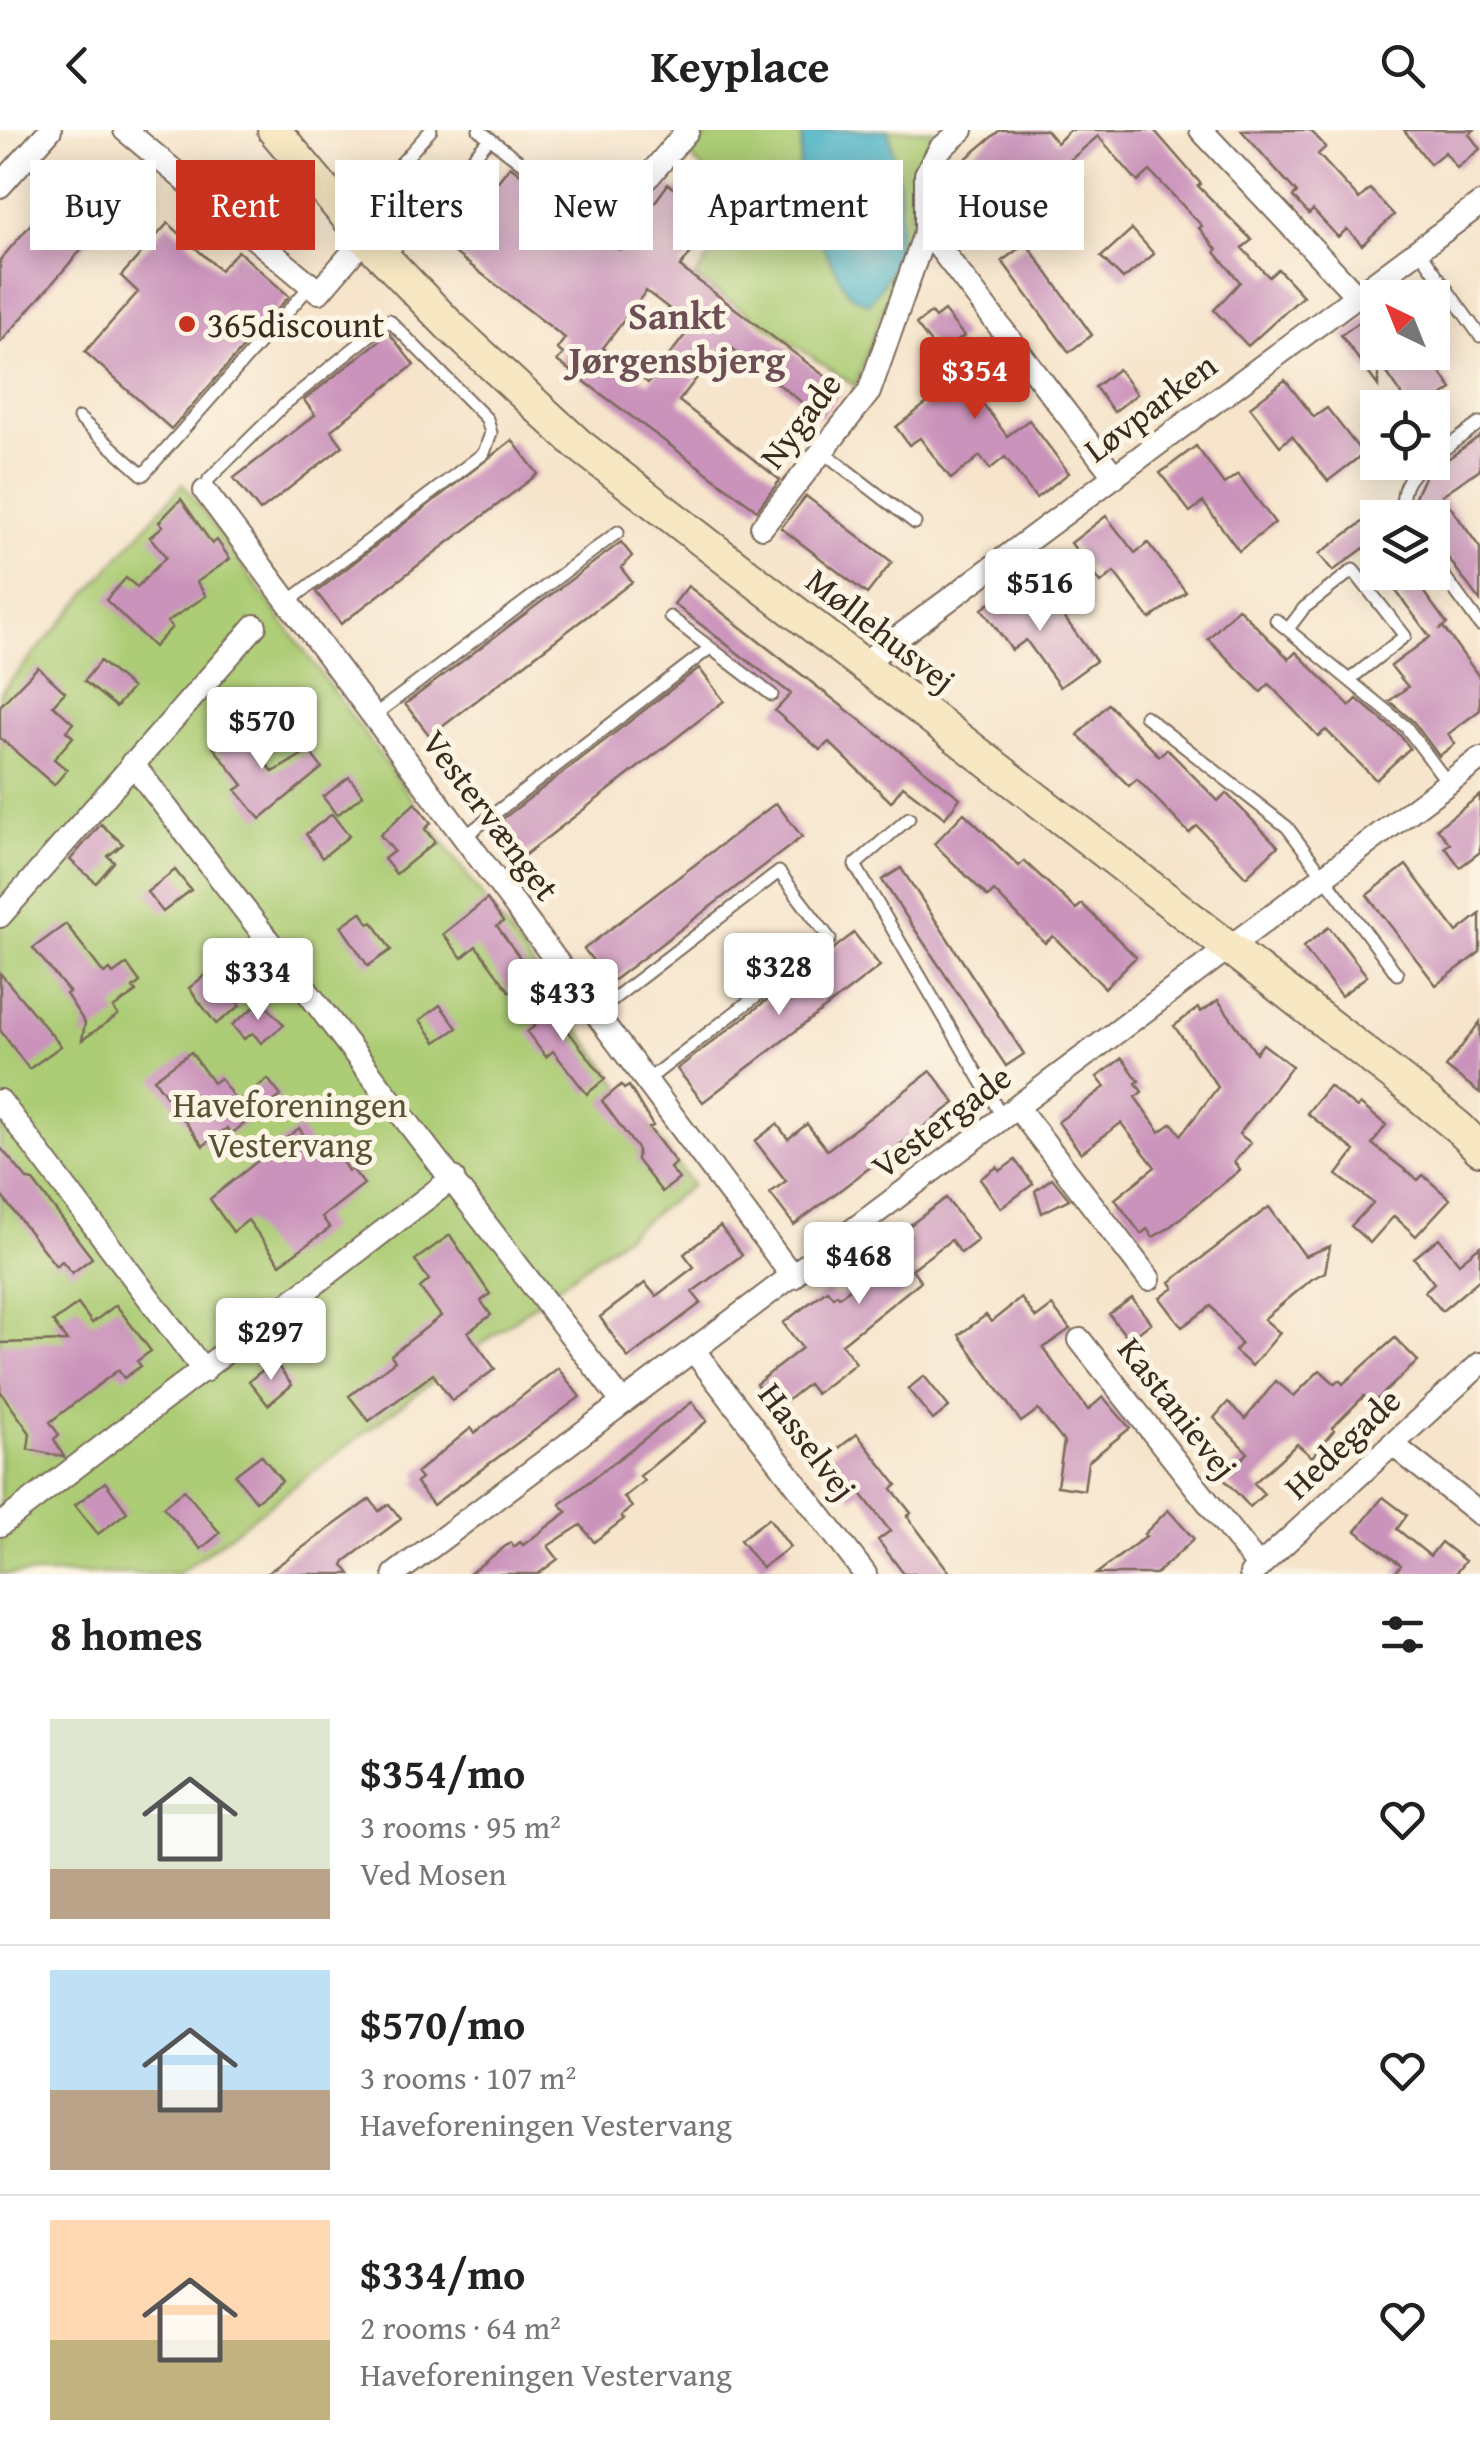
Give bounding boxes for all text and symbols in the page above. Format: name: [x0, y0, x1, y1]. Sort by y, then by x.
text: Keyplace: [650, 33, 830, 98]
icon: back: [50, 38, 105, 93]
icon: search: [1375, 38, 1430, 93]
chip: Buy: [30, 160, 156, 250]
chip: Rent: [176, 160, 315, 250]
chip: Filters: [335, 160, 499, 250]
chip: New: [519, 160, 653, 250]
chip: Apartment: [673, 160, 903, 250]
chip: House: [923, 160, 1084, 250]
north arrow: [1360, 280, 1450, 370]
map controls: [1360, 280, 1450, 590]
district label: Sankt Jørgensbjerg: [563, 287, 786, 387]
place label: 365discount: [207, 299, 384, 350]
marker: 365discount: [176, 313, 198, 335]
pin: $354: [916, 337, 1034, 422]
street label: Løvparken: [1073, 340, 1228, 474]
text: $354: [942, 346, 1008, 393]
street label: Nygade: [747, 361, 853, 479]
button: locate: [1360, 390, 1450, 480]
button: layers: [1360, 500, 1450, 590]
pin: $516: [981, 549, 1099, 634]
street label: Møllehusvej: [795, 555, 967, 705]
text: $516: [1007, 558, 1073, 605]
pin: $570: [203, 687, 321, 772]
text: $570: [229, 696, 295, 743]
street label: Vestervænget: [410, 719, 572, 911]
pin: $328: [720, 933, 838, 1018]
pin: $334: [199, 938, 317, 1023]
text: $328: [746, 942, 812, 989]
text: $334: [225, 947, 291, 994]
pin: $433: [504, 959, 622, 1044]
text: $433: [530, 968, 596, 1015]
street label: Vestergade: [860, 1051, 1022, 1191]
park label: Haveforeningen Vestervang: [173, 1079, 407, 1170]
pin: $468: [800, 1222, 918, 1307]
text: $468: [826, 1231, 892, 1278]
pin: $297: [212, 1298, 330, 1383]
text: $297: [238, 1307, 304, 1354]
street label: Kastanievej: [1106, 1326, 1250, 1490]
street label: Hasselvej: [747, 1371, 869, 1511]
street label: Hedegade: [1272, 1375, 1412, 1511]
text: 8 homes: [50, 1604, 203, 1665]
icon: filters: [1375, 1607, 1430, 1662]
text: $354/mo: [360, 1742, 525, 1803]
icon: home: [130, 1759, 250, 1879]
icon: heart: [1375, 1792, 1430, 1847]
text: 3 rooms · 95 m²: [360, 1803, 561, 1850]
text: Ved Mosen: [360, 1850, 506, 1897]
text: $570/mo: [360, 1993, 525, 2054]
icon: home: [130, 2010, 250, 2130]
icon: heart: [1375, 2043, 1430, 2098]
text: 3 rooms · 107 m²: [360, 2054, 576, 2101]
text: Haveforeningen Vestervang: [360, 2101, 732, 2148]
text: $334/mo: [360, 2243, 525, 2304]
icon: home: [130, 2260, 250, 2380]
icon: heart: [1375, 2293, 1430, 2348]
text: 2 rooms · 64 m²: [360, 2304, 561, 2351]
text: Haveforeningen Vestervang: [360, 2351, 732, 2398]

